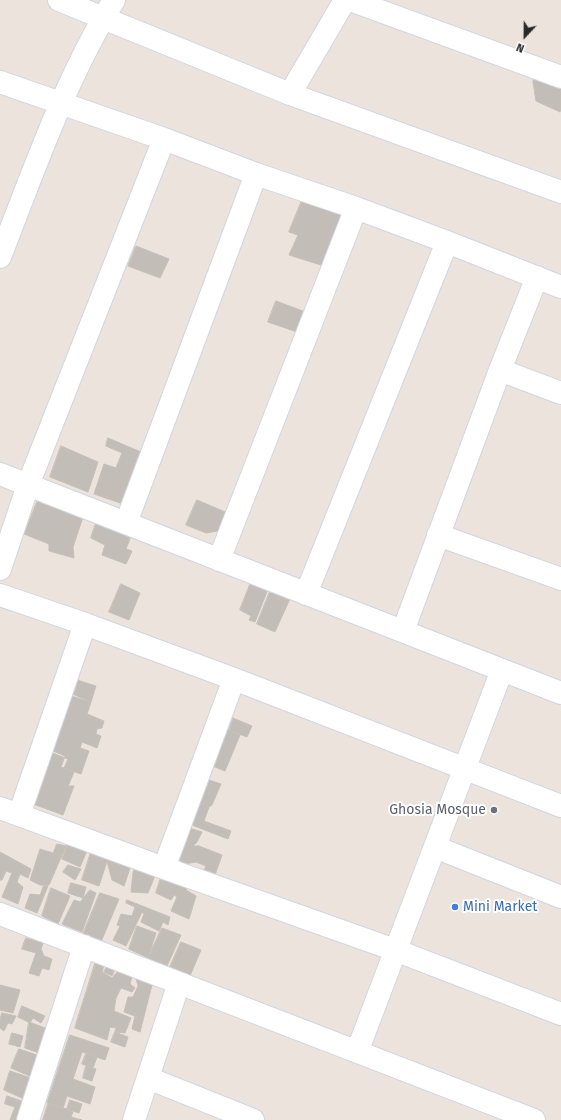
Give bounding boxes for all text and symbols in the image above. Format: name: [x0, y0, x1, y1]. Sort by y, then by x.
north arrow: [505, 16, 545, 56]
text: N: [515, 40, 526, 55]
place label: Ghosia Mosque: [389, 802, 486, 818]
marker: Ghosia Mosque: [489, 805, 499, 815]
place label: Mini Market: [463, 899, 537, 915]
marker: Mini Market: [450, 902, 460, 912]

